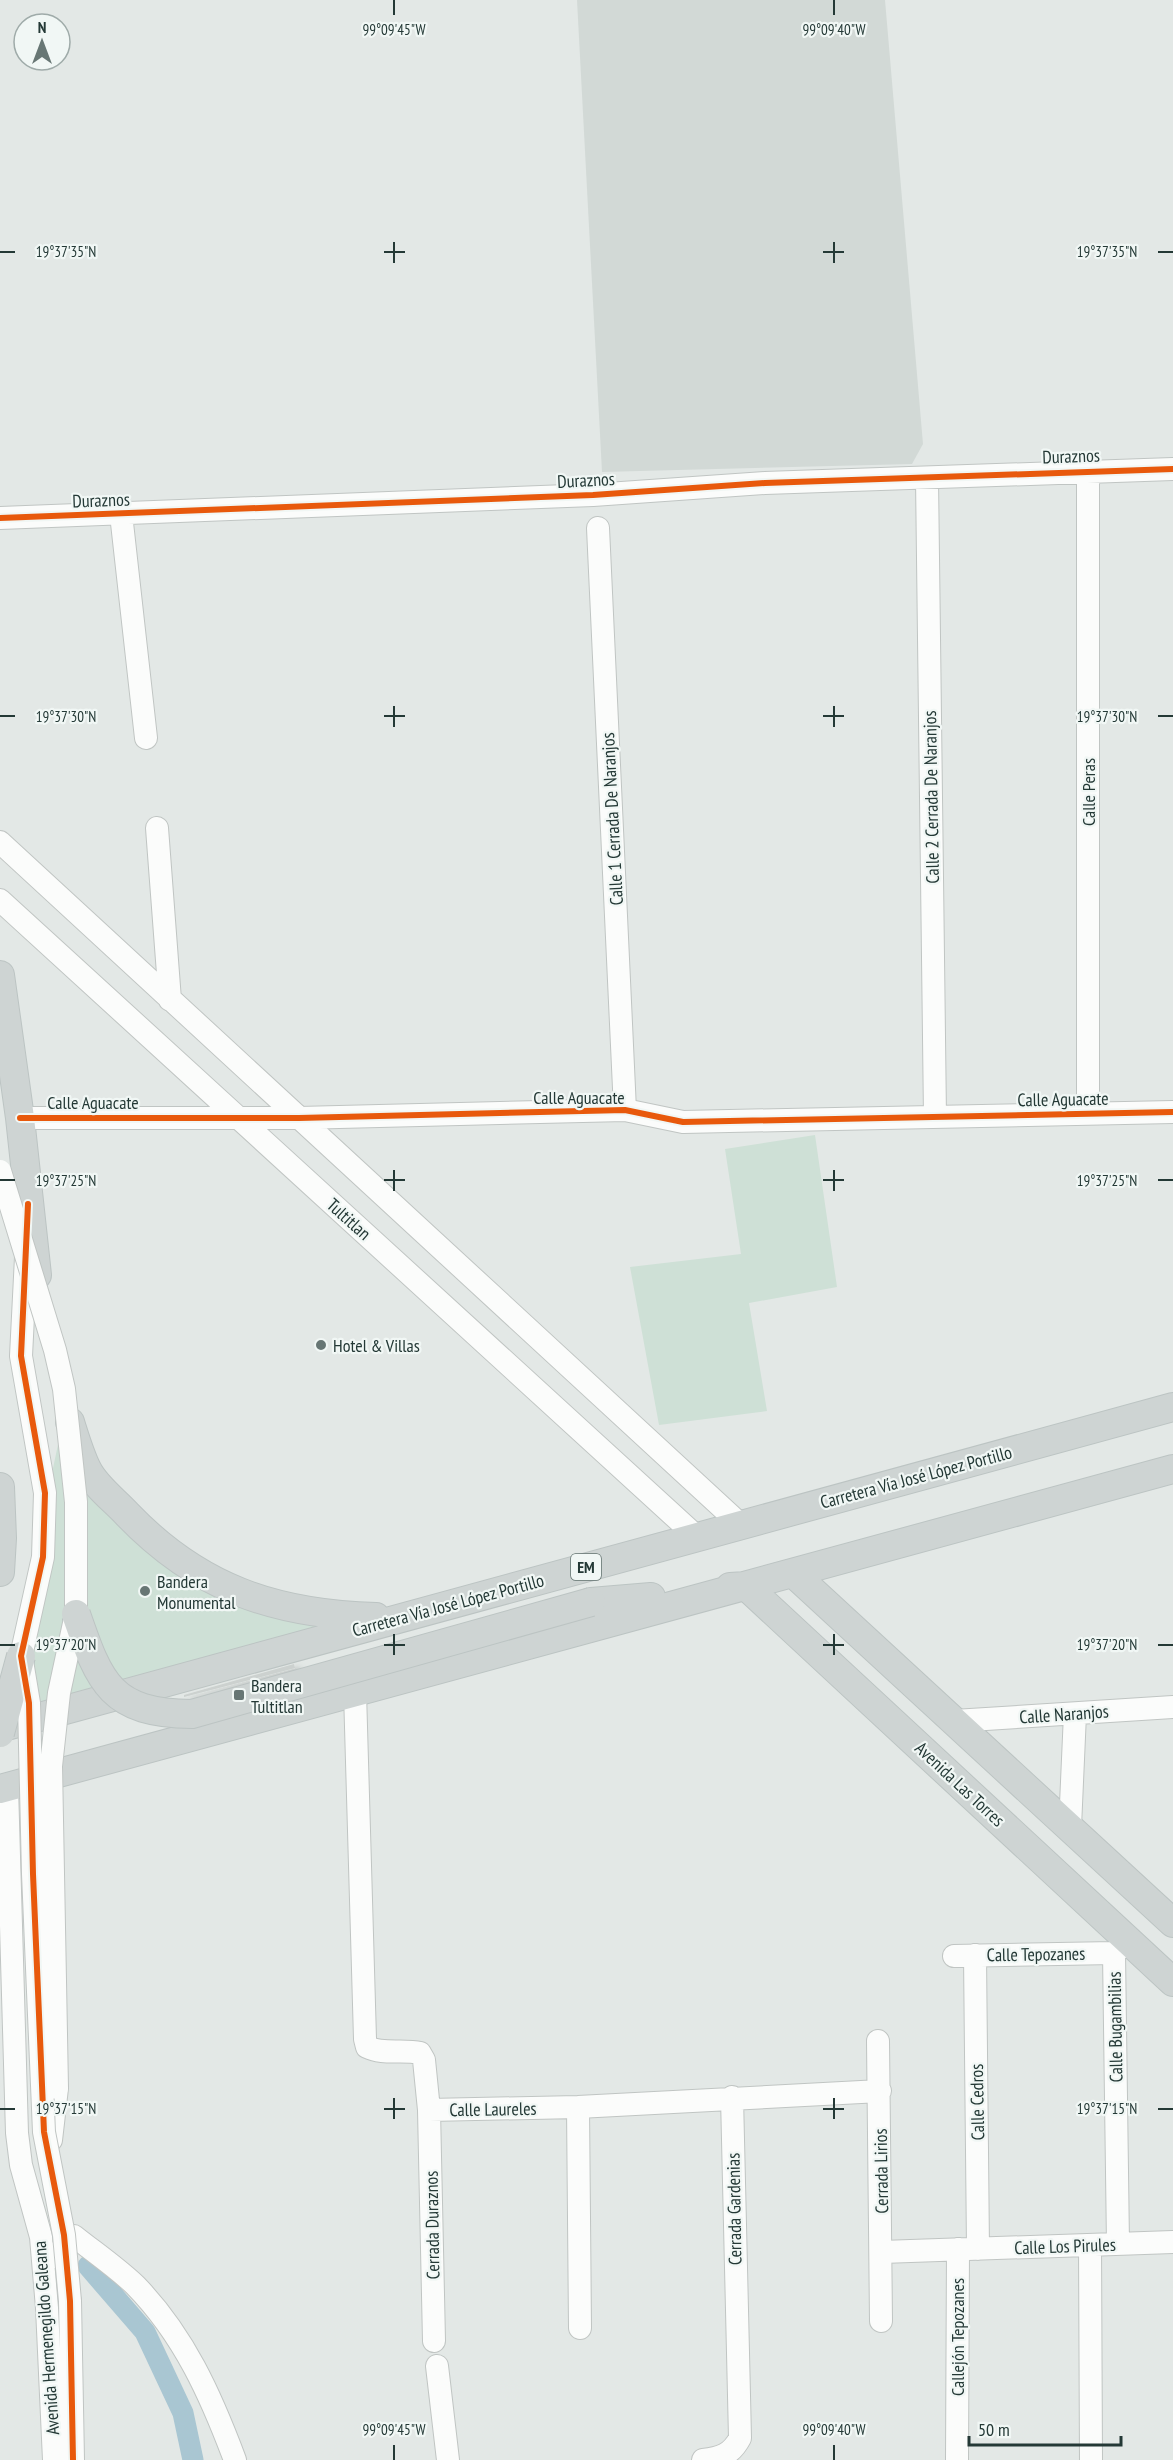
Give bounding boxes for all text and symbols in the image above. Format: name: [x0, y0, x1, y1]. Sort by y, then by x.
north arrow: [12, 12, 72, 72]
text: N: [38, 17, 46, 37]
text: 99°09'45"W: [362, 20, 426, 39]
text: 99°09'40"W: [802, 20, 866, 39]
text: 19°37'35"N: [36, 242, 96, 261]
text: 19°37'35"N: [1077, 242, 1137, 261]
street label: Duraznos: [1042, 444, 1100, 468]
street label: Duraznos: [557, 467, 615, 493]
street label: Duraznos: [72, 488, 130, 512]
text: 19°37'30"N: [36, 707, 96, 726]
text: 19°37'30"N: [1077, 707, 1137, 726]
street label: Calle 2 Cerrada De Naranjos: [918, 710, 944, 884]
street label: Calle 1 Cerrada De Naranjos: [596, 732, 628, 906]
street label: Calle Peras: [1077, 758, 1100, 826]
street label: Calle Aguacate: [533, 1086, 625, 1109]
street label: Calle Aguacate: [1017, 1087, 1109, 1111]
street label: Calle Aguacate: [47, 1091, 139, 1114]
text: 19°37'25"N: [36, 1171, 96, 1190]
text: 19°37'25"N: [1077, 1171, 1137, 1190]
street label: Tultitlan: [322, 1193, 376, 1245]
place label: Hotel & Villas: [333, 1334, 420, 1357]
marker: Hotel & Villas: [314, 1338, 328, 1352]
street label: Carretera Vía José López Portillo: [818, 1440, 1015, 1514]
road number: EM: [571, 1554, 601, 1580]
street label: Carretera Vía José López Portillo: [350, 1568, 547, 1642]
place label: Bandera Monumental: [157, 1570, 236, 1614]
marker: Bandera Monumental: [138, 1584, 152, 1598]
text: 19°37'20"N: [36, 1635, 96, 1654]
text: 19°37'20"N: [1077, 1635, 1137, 1654]
place label: Bandera Tultitlan: [251, 1674, 303, 1718]
marker: Bandera Tultitlan: [232, 1688, 246, 1702]
street label: Calle Naranjos: [1019, 1699, 1109, 1729]
street label: Avenida Las Torres: [910, 1737, 1010, 1831]
street label: Calle Tepozanes: [987, 1942, 1085, 1966]
street label: Calle Bugambilias: [1103, 1971, 1127, 2083]
street label: Calle Cedros: [965, 2064, 989, 2140]
street label: Calle Laureles: [449, 2097, 537, 2121]
text: 19°37'15"N: [36, 2099, 96, 2118]
text: 19°37'15"N: [1077, 2099, 1137, 2118]
street label: Cerrada Lirios: [869, 2128, 893, 2214]
street label: Cerrada Gardenias: [722, 2153, 746, 2265]
street label: Cerrada Duraznos: [420, 2170, 444, 2280]
street label: Calle Los Pirules: [1014, 2233, 1116, 2259]
street label: Avenida Hermenegildo Galeana: [28, 2240, 64, 2436]
street label: Callejón Tepozanes: [946, 2278, 969, 2396]
scale bar: [969, 2409, 1120, 2447]
text: 50 m: [978, 2418, 1010, 2441]
text: 99°09'45"W: [362, 2420, 426, 2439]
text: 99°09'40"W: [802, 2420, 866, 2439]

